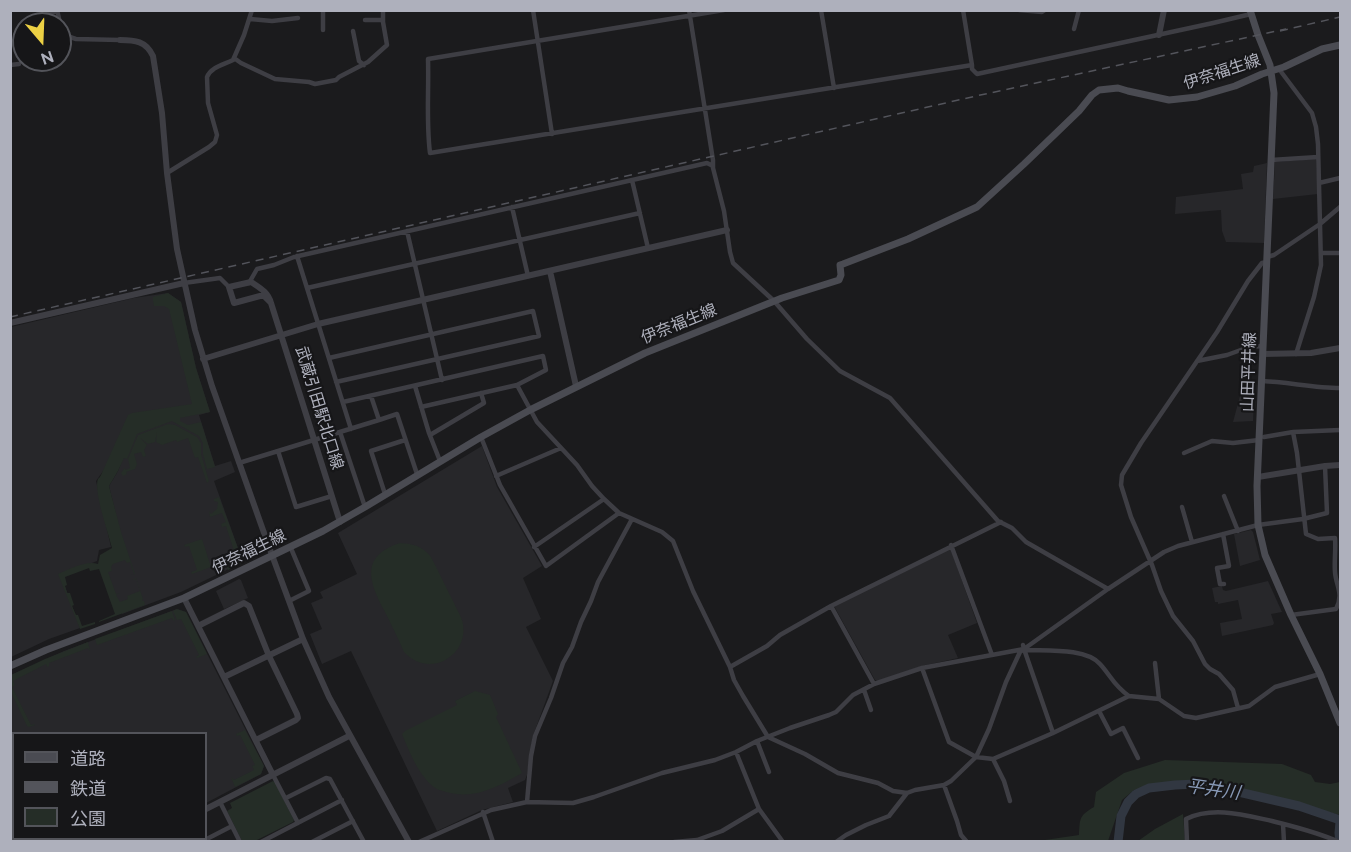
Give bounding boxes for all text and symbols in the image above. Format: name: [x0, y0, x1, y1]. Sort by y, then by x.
north arrow: [12, 12, 72, 72]
text: N: [39, 47, 56, 69]
street label: 伊奈福生線: [1181, 51, 1263, 93]
street label: 伊奈福生線: [638, 300, 720, 348]
street label: 山田平井線: [1238, 332, 1260, 412]
street label: 武蔵引田駅北口線: [291, 344, 347, 472]
street label: 伊奈福生線: [209, 526, 289, 578]
legend: [12, 732, 207, 840]
text: 道路: [70, 748, 106, 769]
water label: 平井川: [1185, 776, 1241, 804]
text: 鉄道: [70, 778, 106, 799]
text: 公園: [70, 808, 106, 829]

